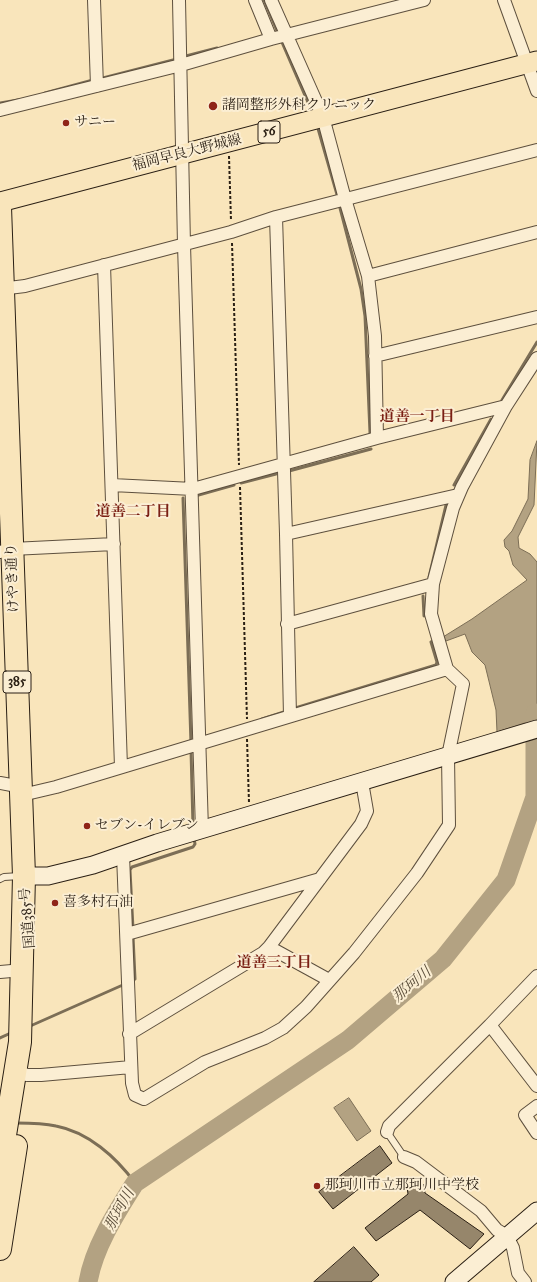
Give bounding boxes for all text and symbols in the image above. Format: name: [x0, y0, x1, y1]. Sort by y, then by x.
place label: 諸岡整形外科クリニック: [222, 98, 376, 114]
marker: 諸岡整形外科クリニック: [207, 100, 219, 112]
place label: サニー: [74, 115, 116, 131]
marker: サニー: [61, 118, 71, 128]
road number: 56: [258, 121, 280, 143]
street label: 福岡早良大野城線: [131, 131, 243, 175]
district label: 道善一丁目: [380, 408, 454, 426]
district label: 道善二丁目: [96, 503, 170, 521]
street label: けやき通り: [3, 543, 23, 613]
road number: 385: [3, 671, 31, 693]
place label: セブン-イレブン: [95, 818, 199, 834]
marker: セブン-イレブン: [82, 821, 92, 831]
street label: 国道385号: [17, 887, 39, 949]
place label: 喜多村石油: [63, 895, 133, 911]
marker: 喜多村石油: [50, 898, 60, 908]
district label: 道善三丁目: [237, 954, 311, 972]
water label: 那珂川: [389, 964, 435, 1006]
place label: 那珂川市立那珂川中学校: [325, 1178, 479, 1194]
marker: 那珂川市立那珂川中学校: [312, 1181, 322, 1191]
water label: 那珂川: [101, 1186, 139, 1234]

